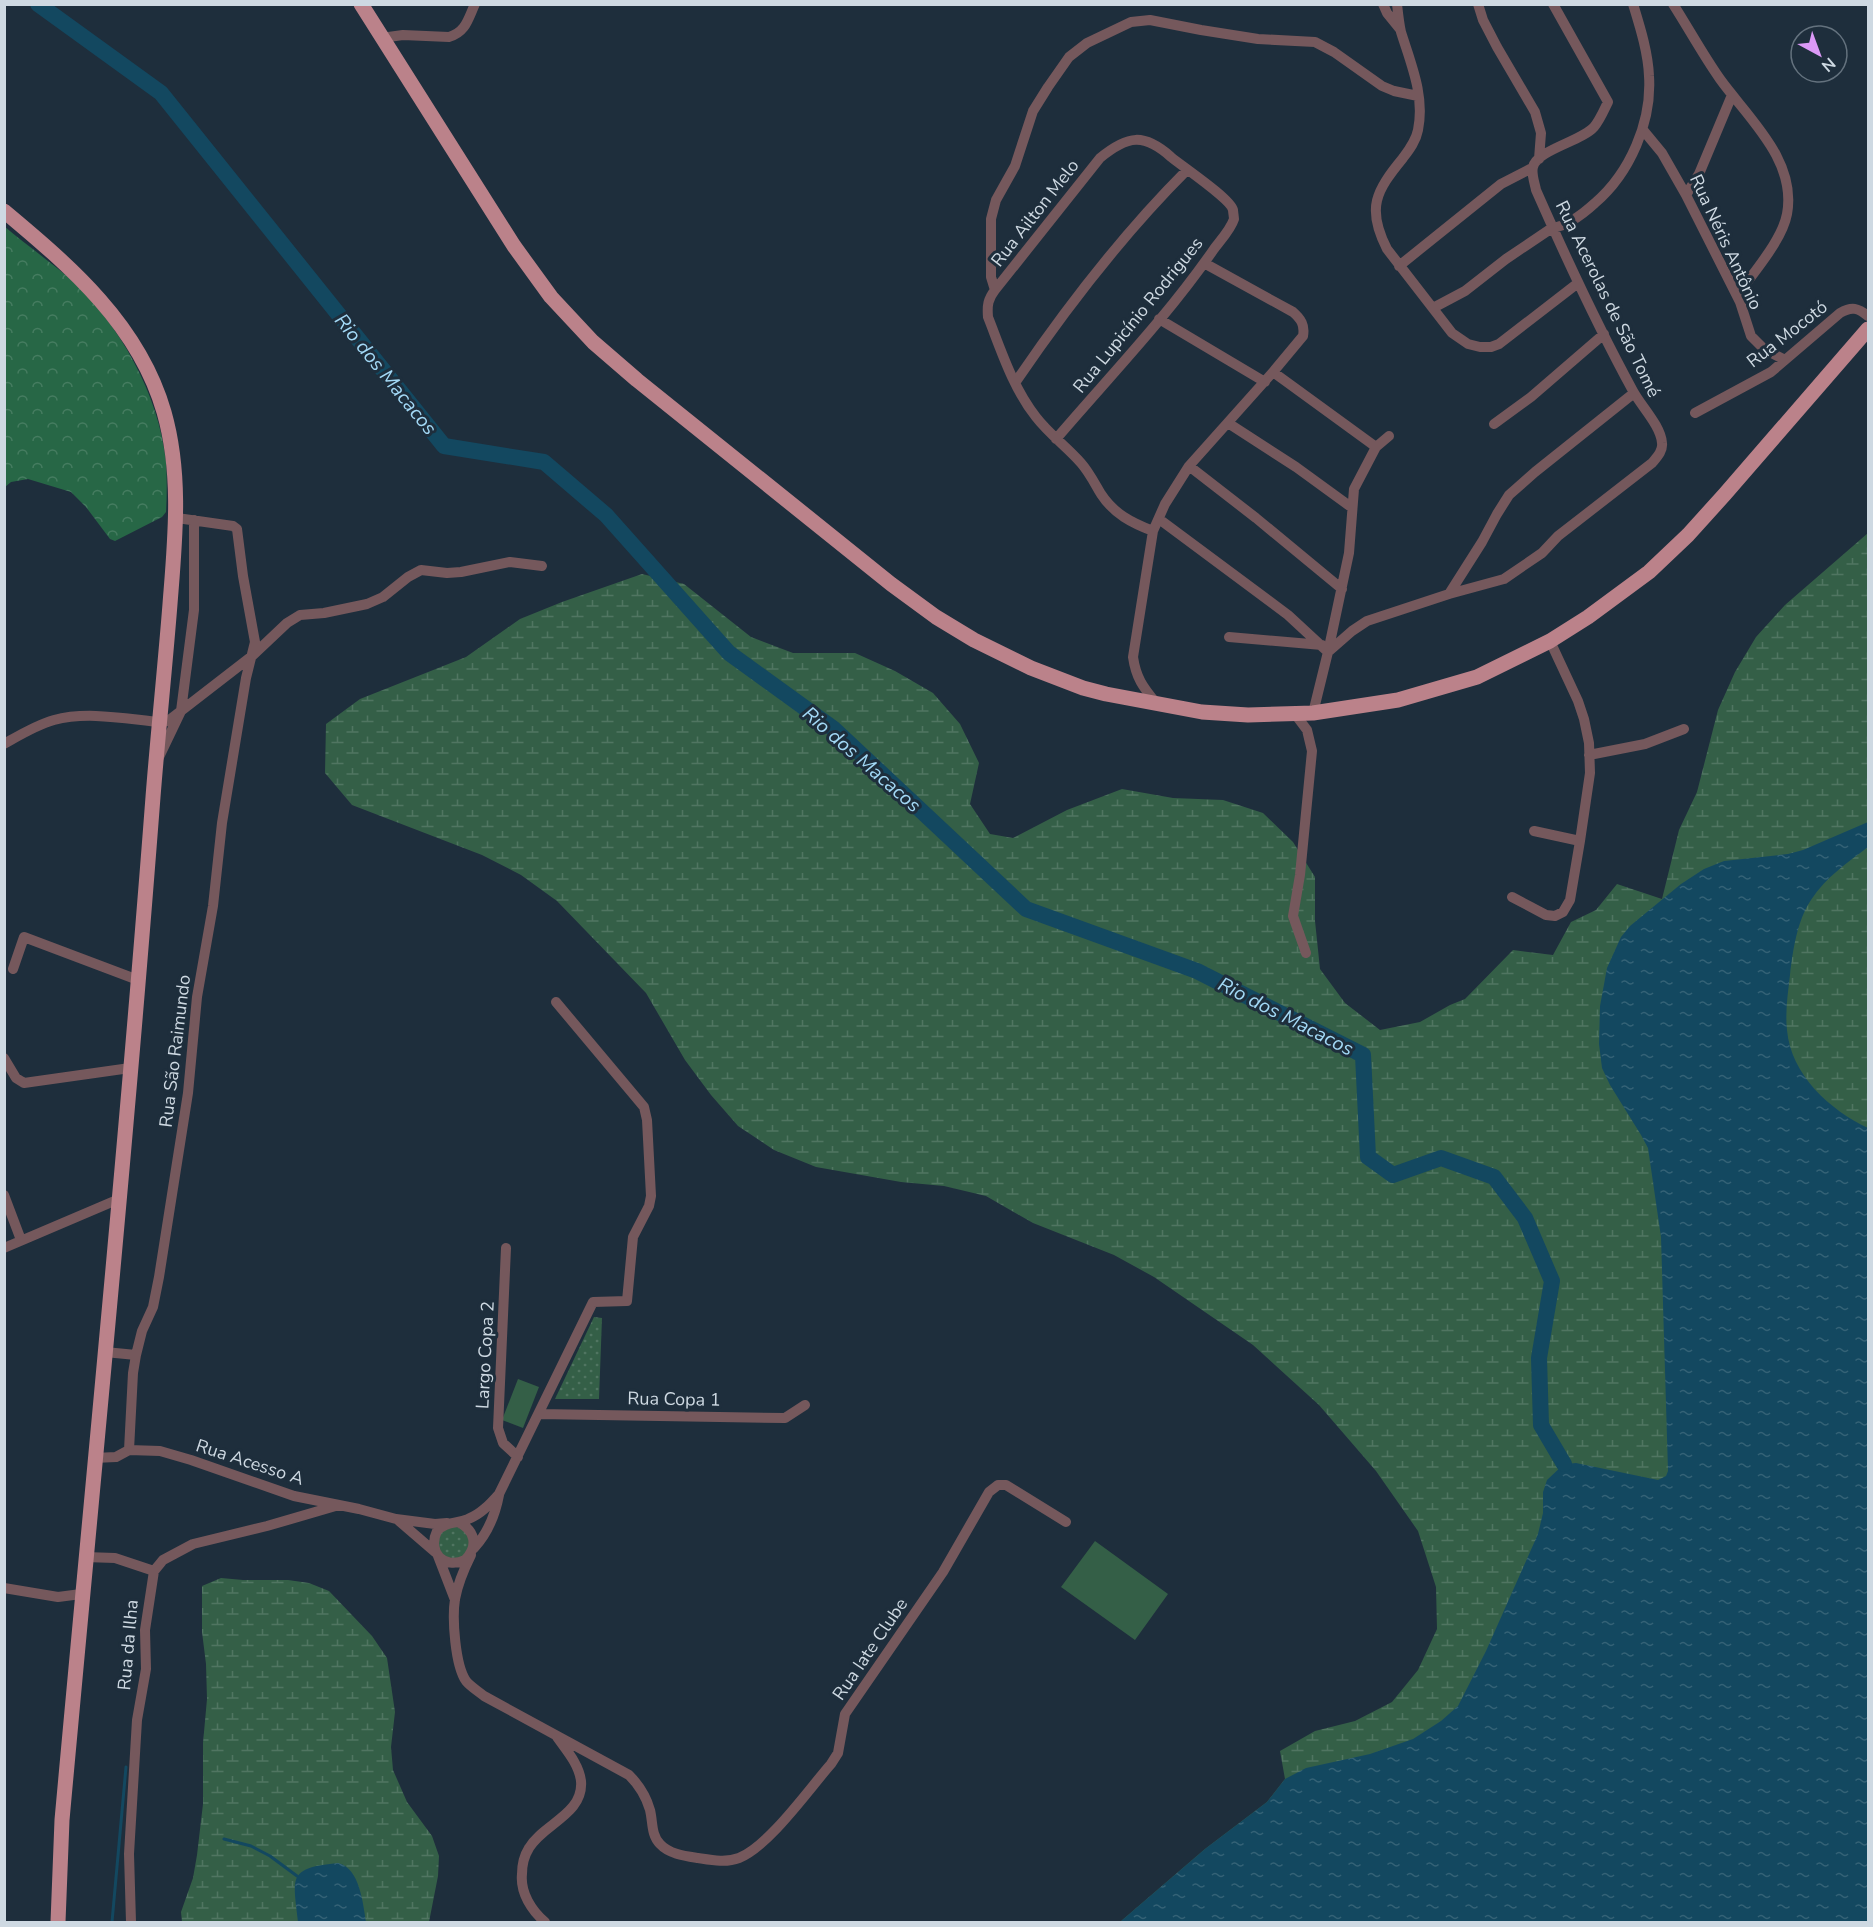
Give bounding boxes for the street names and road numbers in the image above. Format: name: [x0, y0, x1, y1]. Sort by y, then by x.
street label: Rua Ailton Melo: [986, 154, 1084, 272]
street label: Rua Néris Antônio: [1684, 170, 1768, 314]
street label: Rua Acerolas de São Tomé: [1550, 197, 1666, 401]
street label: Rua Lupicínio Rodrigues: [1068, 232, 1208, 398]
street label: Rua Mocotó: [1742, 295, 1832, 373]
street label: Rua São Raimundo: [154, 973, 196, 1129]
street label: Largo Copa 2: [470, 1301, 500, 1409]
street label: Rua Copa 1: [627, 1386, 721, 1412]
street label: Rua Acesso A: [193, 1433, 307, 1491]
street label: Rua Iate Clube: [827, 1593, 913, 1705]
street label: Rua da Ilha: [112, 1599, 144, 1691]

